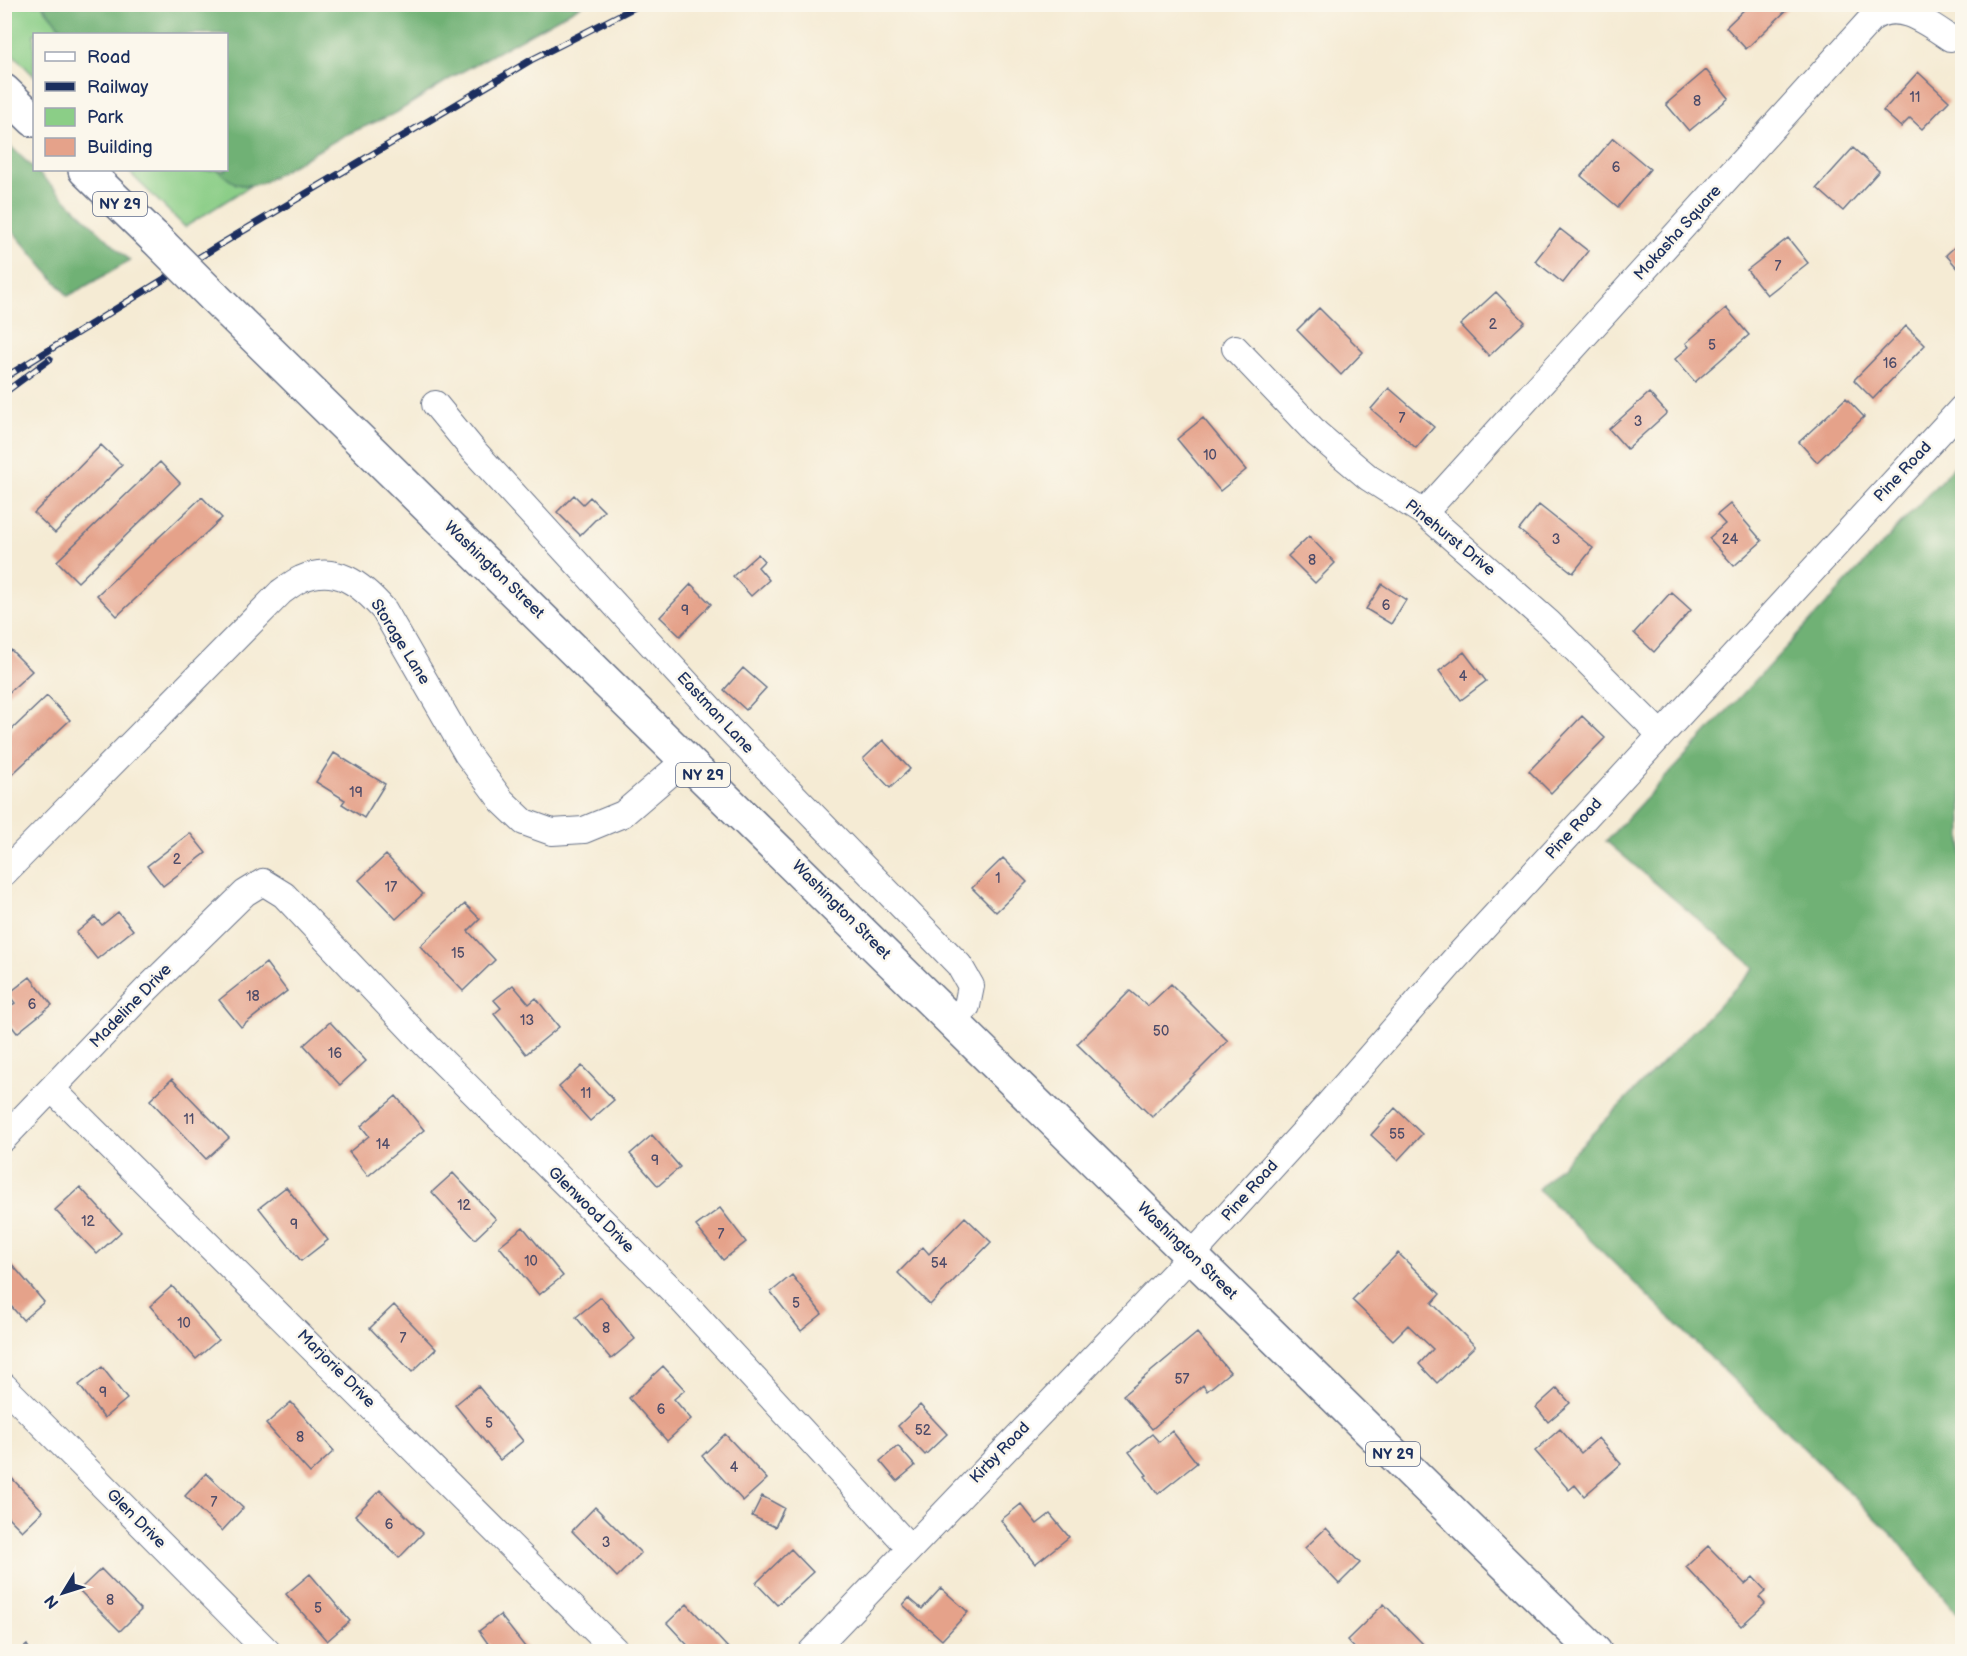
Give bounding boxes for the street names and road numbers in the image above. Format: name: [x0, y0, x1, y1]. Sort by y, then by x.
street label: Mokasha Square: [1630, 181, 1726, 284]
road number: NY 29: [93, 192, 147, 216]
street label: Pine Road: [1870, 438, 1936, 506]
street label: Pinehurst Drive: [1401, 496, 1499, 580]
street label: Washington Street: [440, 517, 548, 623]
street label: Storage Lane: [366, 596, 434, 689]
street label: Eastman Lane: [672, 668, 758, 758]
road number: NY 29: [676, 763, 730, 787]
street label: Pine Road: [1542, 795, 1606, 863]
street label: Washington Street: [788, 857, 894, 963]
street label: Madeline Drive: [86, 960, 176, 1052]
street label: Pine Road: [1218, 1157, 1282, 1225]
street label: Glenwood Drive: [544, 1163, 638, 1257]
street label: Washington Street: [1133, 1198, 1241, 1304]
street label: Marjorie Drive: [293, 1326, 379, 1412]
street label: Kirby Road: [966, 1418, 1034, 1488]
road number: NY 29: [1366, 1442, 1420, 1466]
street label: Glen Drive: [102, 1485, 170, 1553]

